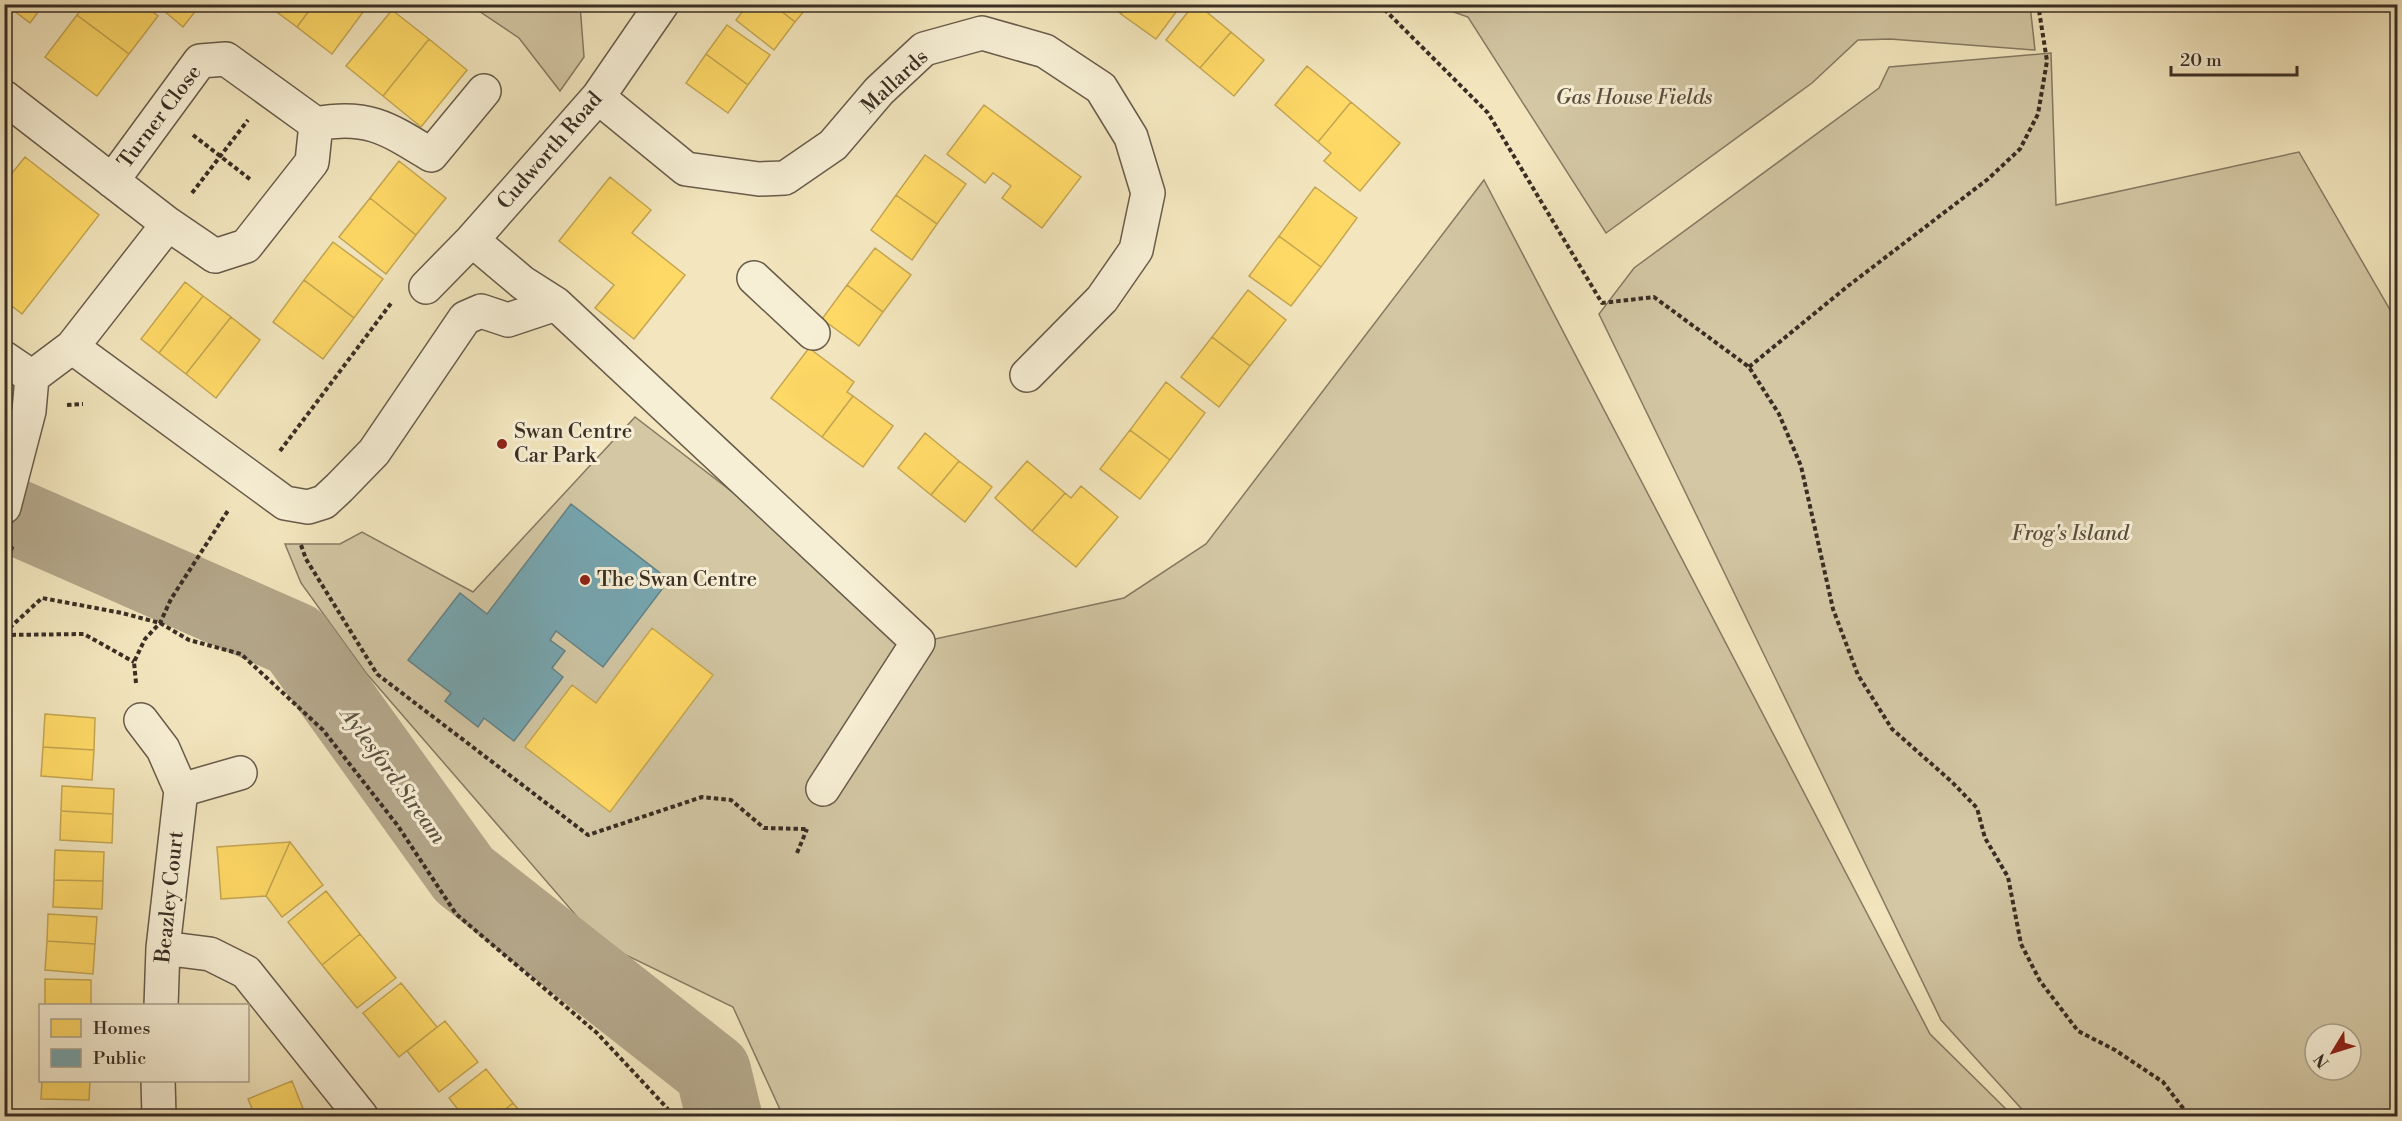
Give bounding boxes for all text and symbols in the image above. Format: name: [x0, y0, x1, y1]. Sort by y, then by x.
scale bar: [2171, 39, 2297, 77]
street label: Mallards: [856, 44, 934, 120]
text: 20 m: [2180, 49, 2222, 72]
street label: Turner Close: [113, 60, 207, 174]
park label: Gas House Fields: [1556, 85, 1713, 111]
street label: Cudworth Road: [492, 87, 608, 215]
place label: Swan Centre Car Park: [514, 419, 632, 469]
marker: Swan Centre Car Park: [495, 437, 509, 451]
park label: Frog's Island: [2011, 521, 2130, 547]
place label: The Swan Centre: [597, 567, 757, 593]
marker: The Swan Centre: [578, 573, 592, 587]
water label: Aylesford Stream: [333, 701, 452, 850]
street label: Beazley Court: [150, 829, 190, 965]
legend: [39, 1004, 249, 1082]
text: Homes: [93, 1017, 150, 1040]
north arrow: [2303, 1022, 2363, 1082]
text: Public: [93, 1047, 146, 1070]
text: N: [2310, 1049, 2334, 1072]

